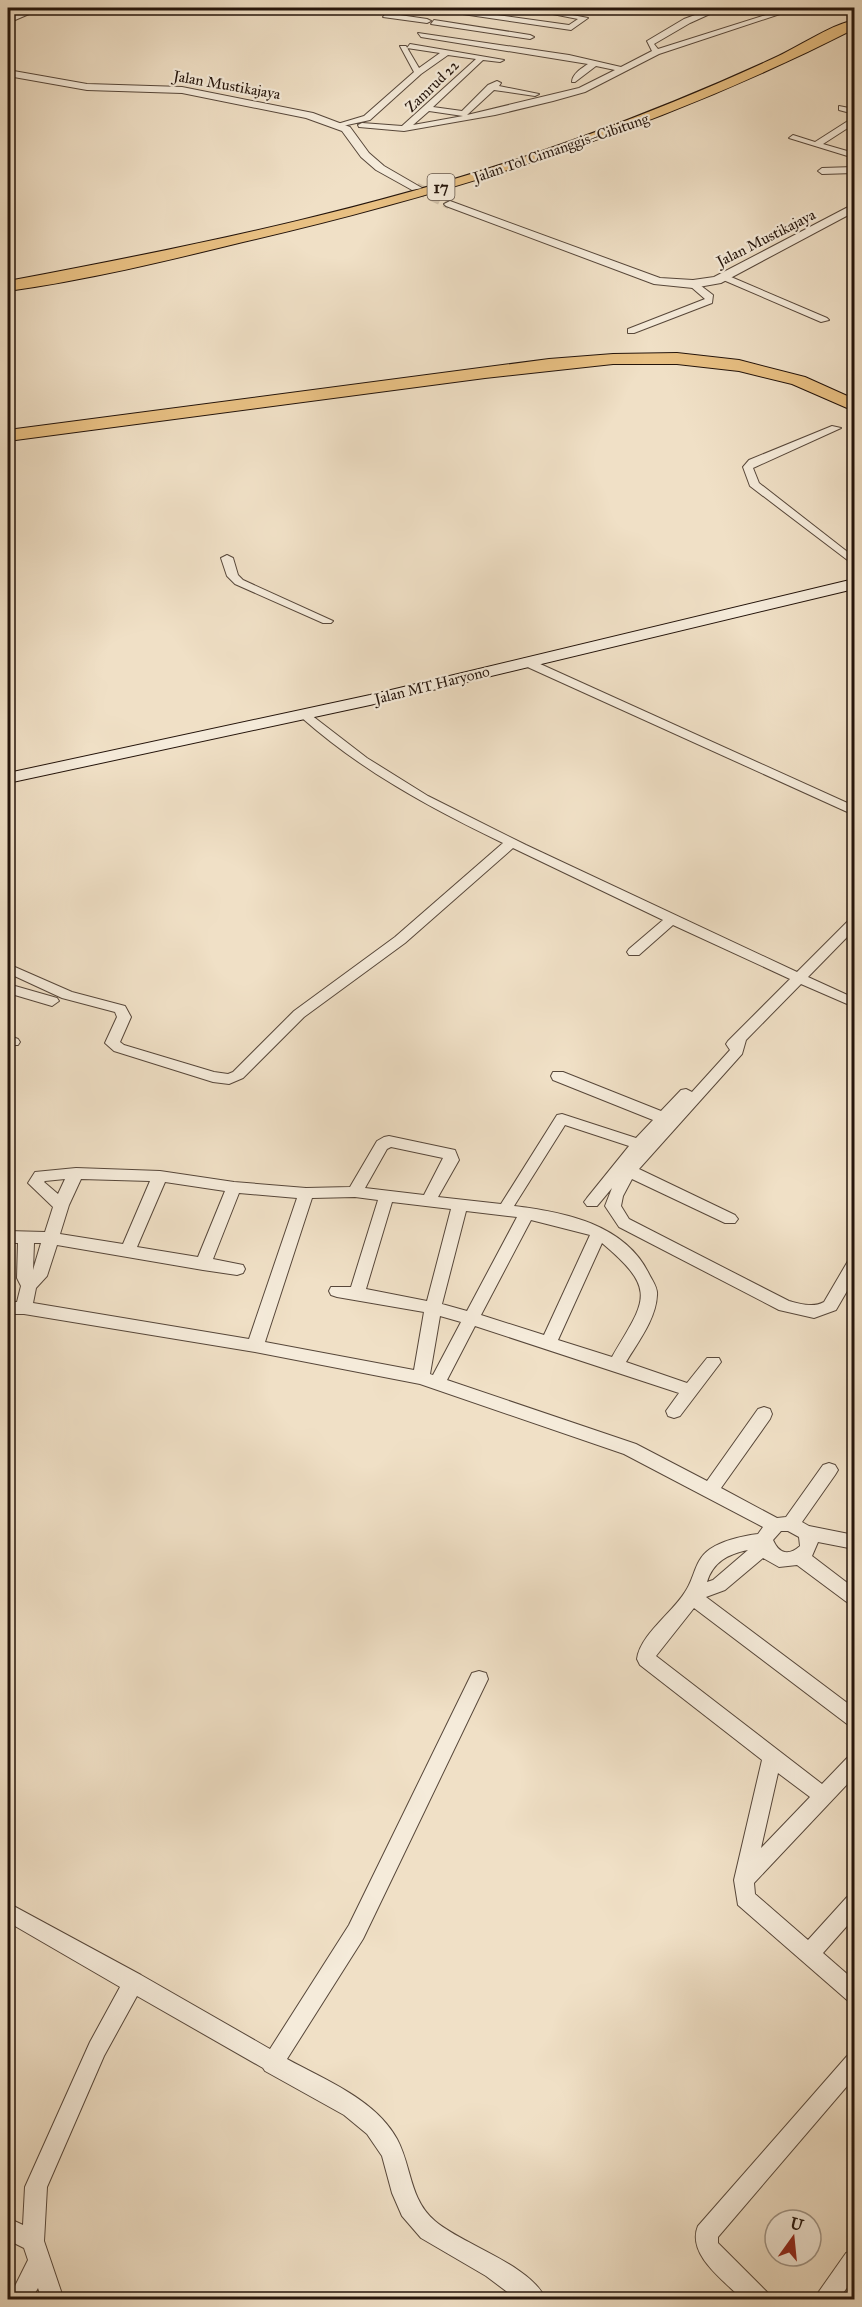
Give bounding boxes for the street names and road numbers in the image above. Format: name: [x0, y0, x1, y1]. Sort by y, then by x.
street label: Zamrud 22: [401, 56, 463, 116]
street label: Jalan Mustikajaya: [170, 66, 283, 104]
street label: Jalan Tol Cimanggis–Cibitung: [469, 109, 652, 188]
road number: 17: [428, 174, 454, 200]
street label: Jalan Mustikajaya: [712, 205, 819, 272]
street label: Jalan MT Haryono: [371, 662, 492, 709]

